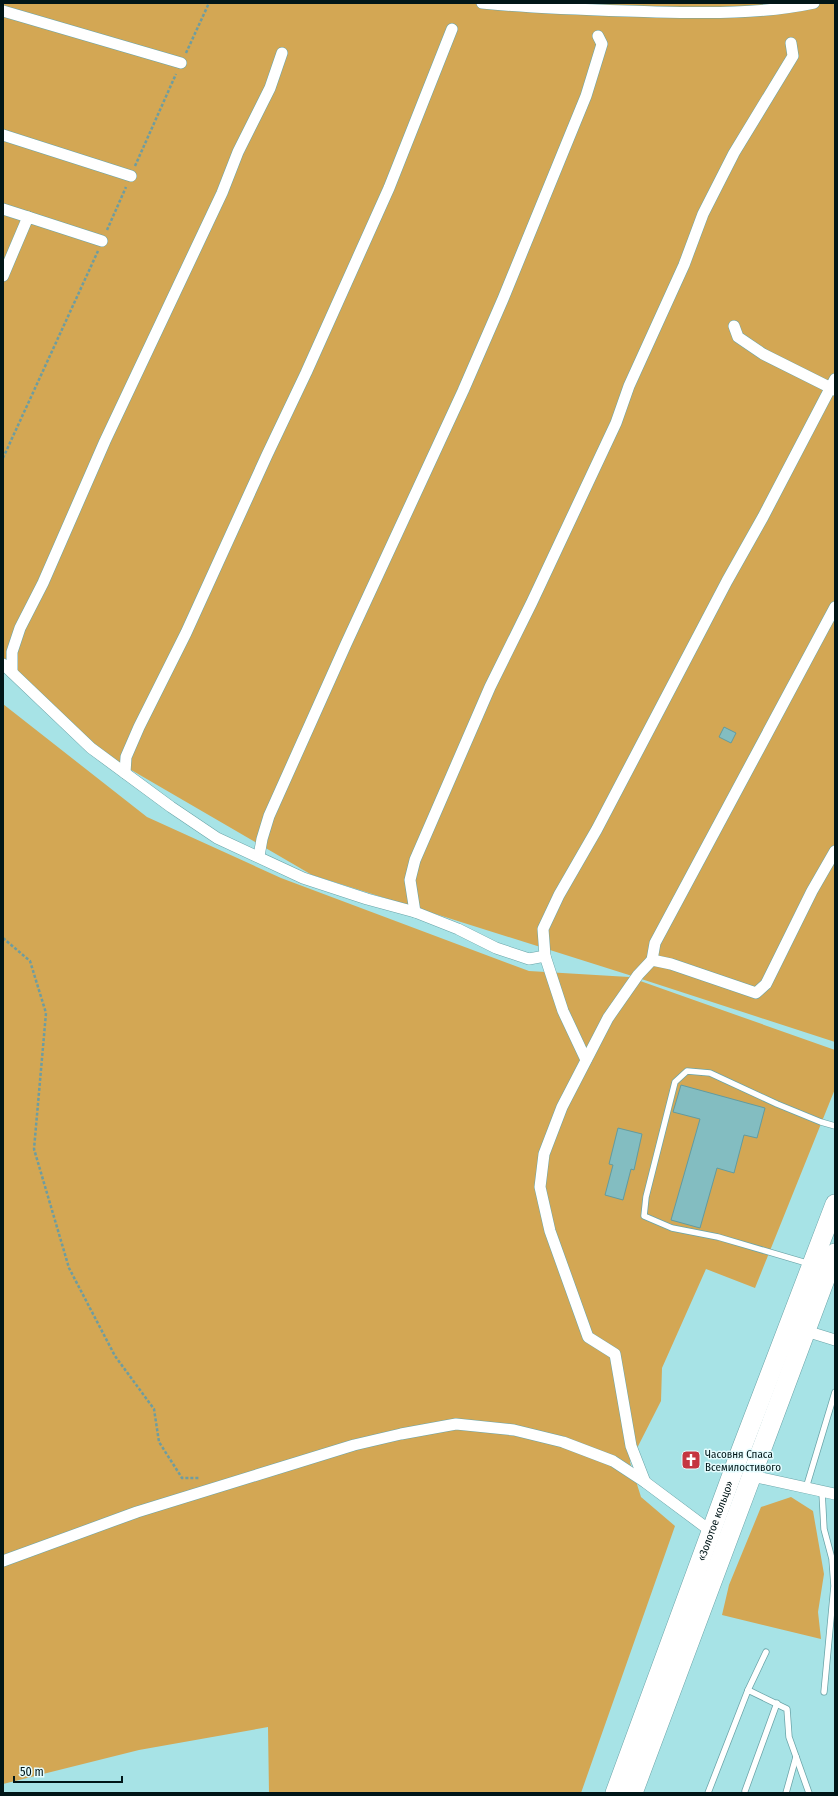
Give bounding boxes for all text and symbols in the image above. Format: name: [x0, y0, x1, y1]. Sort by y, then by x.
place label: Часовня Спаса Всемилостивого: [705, 1448, 781, 1474]
church icon: Часовня Спаса Всемилостивого: [680, 1449, 702, 1471]
street label: «Золотое кольцо»: [694, 1479, 736, 1563]
scale bar: [14, 1758, 122, 1784]
text: 50 m: [20, 1765, 44, 1779]

